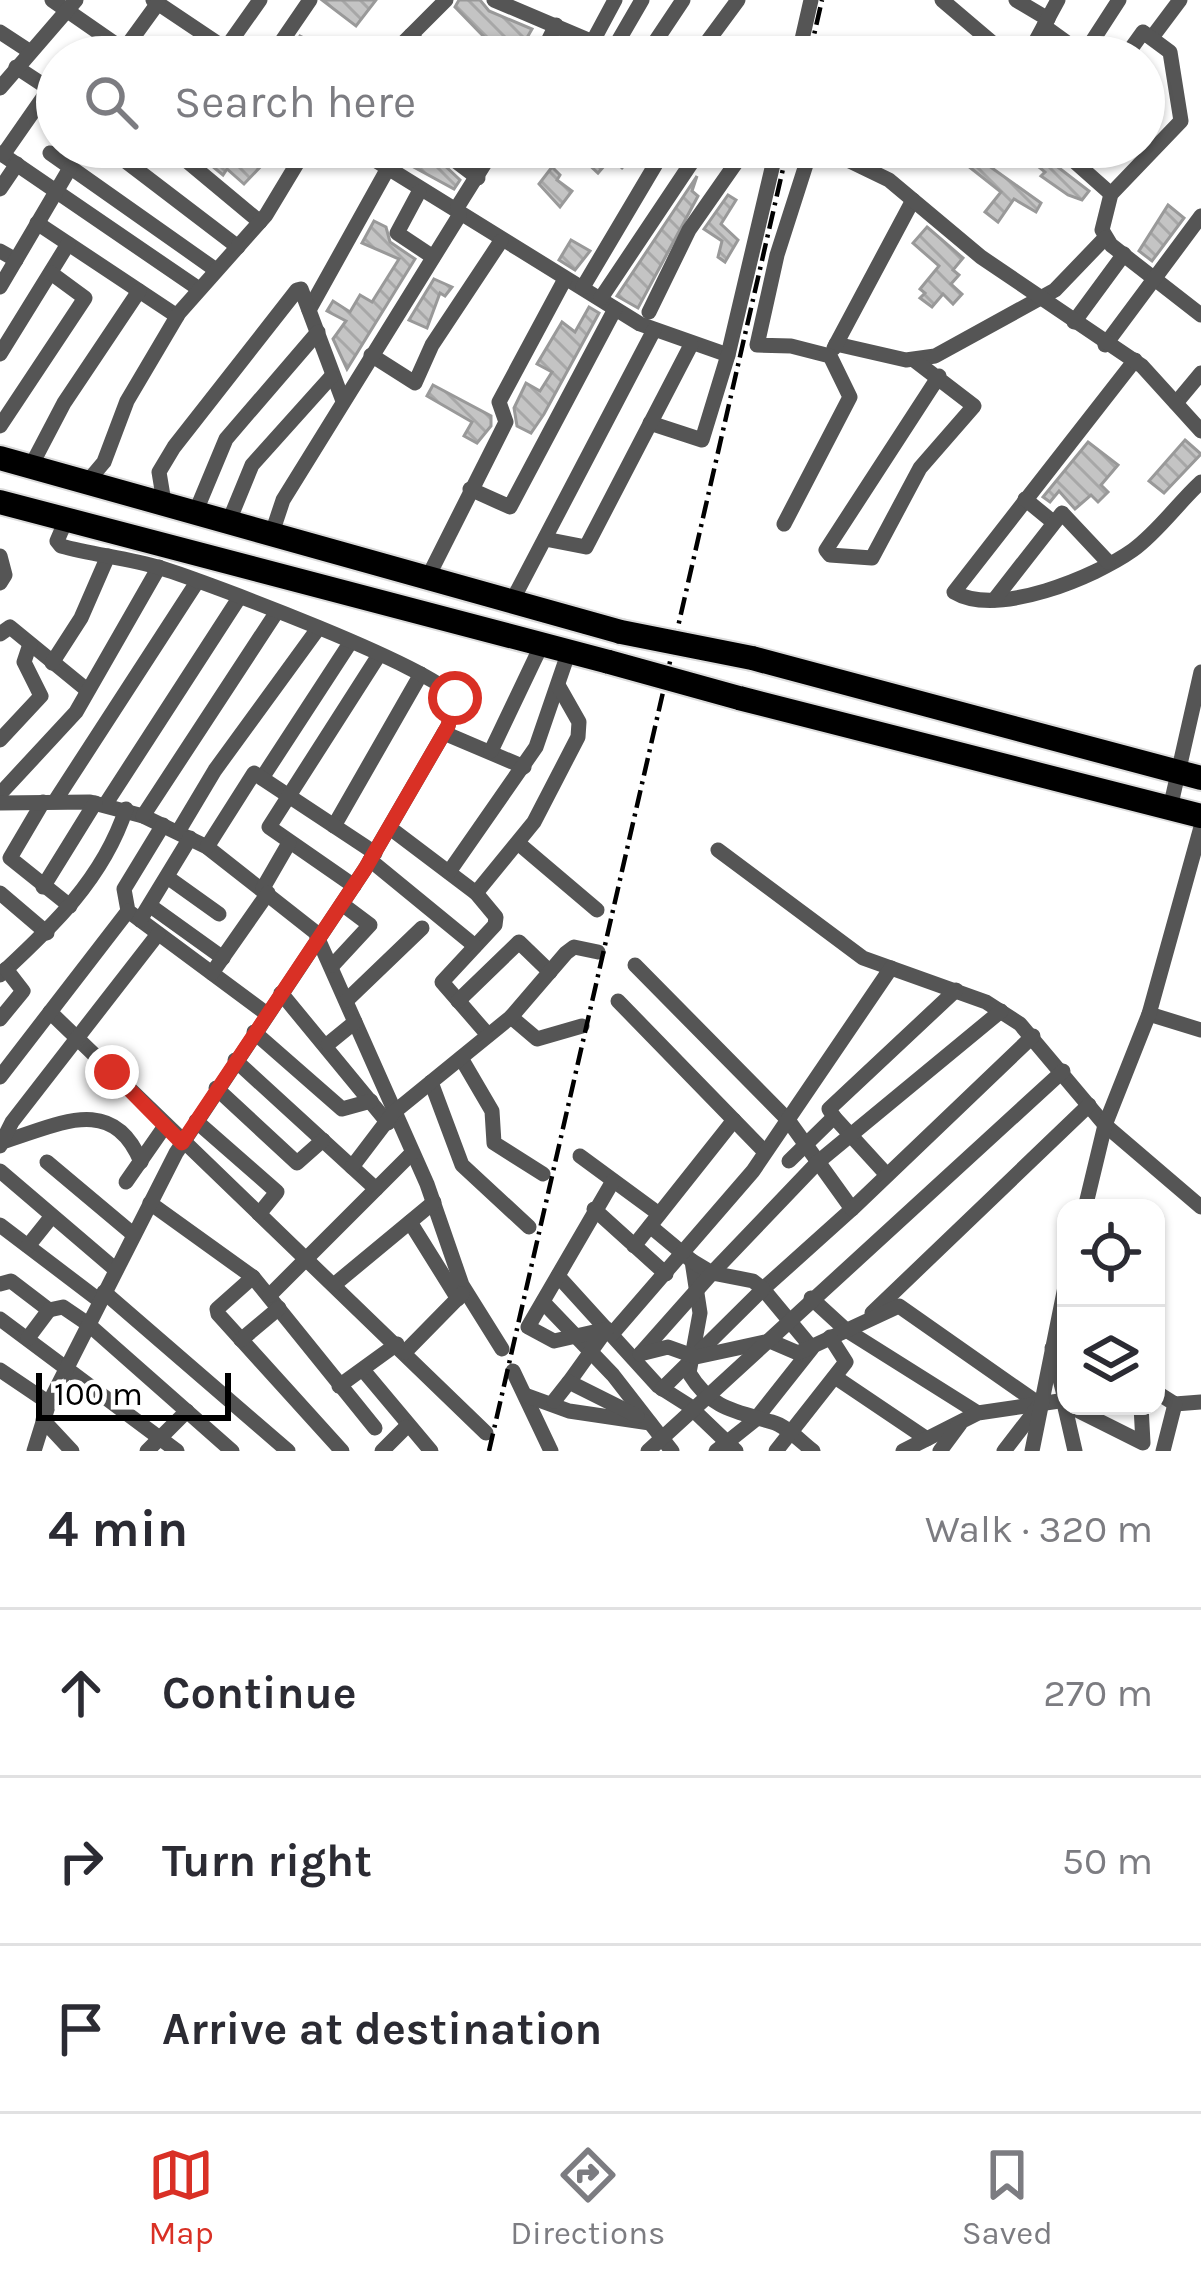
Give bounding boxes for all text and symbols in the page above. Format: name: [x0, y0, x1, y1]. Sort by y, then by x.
search box: [36, 36, 1165, 168]
icon: search: [78, 69, 144, 135]
text: Search here: [174, 76, 416, 128]
route start: [428, 671, 482, 725]
route end: [85, 1045, 139, 1099]
map controls: [1057, 1199, 1165, 1415]
button: locate: [1057, 1199, 1165, 1307]
button: layers: [1057, 1307, 1165, 1415]
scale bar: [36, 1367, 231, 1420]
text: 100 m: [54, 1375, 143, 1413]
text: 4 min: [48, 1499, 188, 1559]
text: Walk · 320 m: [925, 1506, 1153, 1552]
icon: ahead: [48, 1660, 114, 1726]
text: Continue: [162, 1667, 357, 1719]
text: 270 m: [1043, 1670, 1153, 1716]
icon: right: [48, 1828, 114, 1894]
text: Turn right: [162, 1835, 372, 1887]
text: 50 m: [1062, 1838, 1153, 1884]
icon: arrive: [48, 1996, 114, 2062]
text: Arrive at destination: [162, 2003, 602, 2055]
tab: Map: [148, 2142, 214, 2252]
tab: Directions: [510, 2142, 665, 2252]
tab: Saved: [962, 2142, 1053, 2252]

